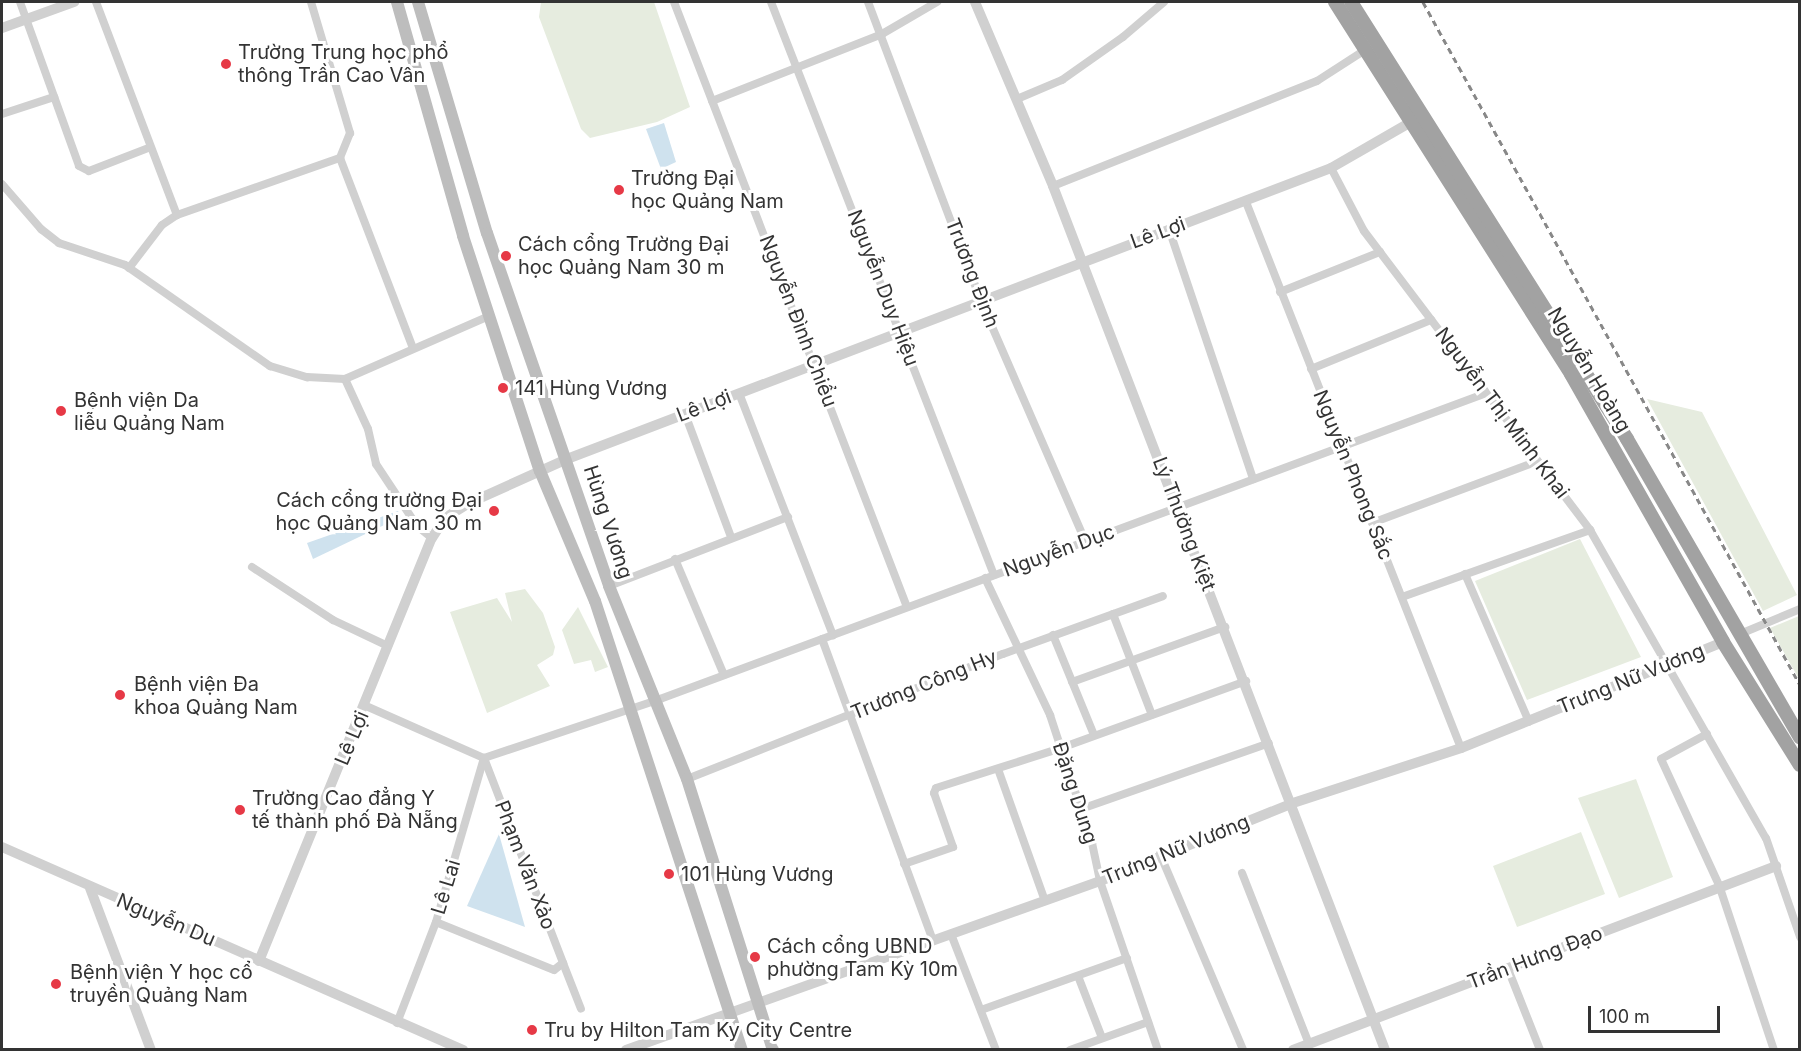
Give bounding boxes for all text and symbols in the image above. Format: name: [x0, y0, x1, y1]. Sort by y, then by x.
place label: Trường Trung học phổ thông Trần Cao Vân: [238, 40, 448, 87]
marker: Trường Trung học phổ thông Trần Cao Vân: [219, 57, 233, 71]
place label: Trường Đại học Quảng Nam: [631, 166, 784, 213]
marker: Trường Đại học Quảng Nam: [612, 183, 626, 197]
street label: Nguyễn Duy Hiệu: [842, 206, 924, 370]
street label: Lê Lợi: [1127, 212, 1189, 254]
street label: Trương Định: [940, 215, 1004, 331]
place label: Cách cổng Trường Đại học Quảng Nam 30 m: [518, 232, 729, 279]
street label: Nguyễn Đình Chiểu: [754, 232, 842, 410]
marker: Cách cổng Trường Đại học Quảng Nam 30 m: [499, 249, 513, 263]
street label: Nguyễn Hoàng: [1542, 303, 1636, 437]
street label: Nguyễn Thị Minh Khai: [1430, 323, 1574, 503]
place label: 141 Hùng Vương: [515, 376, 667, 400]
marker: 141 Hùng Vương: [496, 381, 510, 395]
street label: Lê Lợi: [673, 385, 735, 427]
street label: Nguyễn Phong Sắc: [1308, 387, 1398, 563]
place label: Bệnh viện Da liễu Quảng Nam: [74, 388, 225, 435]
marker: Bệnh viện Da liễu Quảng Nam: [52, 402, 70, 420]
street label: Lý Thường Kiệt: [1147, 454, 1221, 594]
street label: Hùng Vương: [578, 462, 638, 582]
place label: Cách cổng trường Đại học Quảng Nam 30 m: [276, 488, 482, 535]
marker: Cách cổng trường Đại học Quảng Nam 30 m: [487, 504, 501, 518]
street label: Nguyễn Dục: [1000, 520, 1118, 582]
street label: Trưng Nữ Vương: [1554, 639, 1708, 719]
street label: Trương Công Hy: [848, 645, 1000, 725]
place label: Bệnh viện Đa khoa Quảng Nam: [134, 672, 298, 719]
marker: Bệnh viện Đa khoa Quảng Nam: [111, 686, 129, 704]
street label: Lê Lợi: [330, 707, 374, 769]
street label: Đặng Dung: [1047, 739, 1103, 847]
place label: Trường Cao đẳng Y tế thành phố Đà Nẵng: [252, 786, 458, 833]
street label: Phạm Văn Xảo: [489, 797, 561, 933]
marker: Trường Cao đẳng Y tế thành phố Đà Nẵng: [233, 803, 247, 817]
street label: Trưng Nữ Vương: [1099, 810, 1253, 890]
street label: Lê Lai: [426, 857, 466, 917]
place label: 101 Hùng Vương: [681, 862, 833, 886]
marker: 101 Hùng Vương: [662, 867, 676, 881]
street label: Nguyễn Du: [113, 888, 219, 952]
street label: Trần Hưng Đạo: [1464, 921, 1606, 995]
place label: Cách cổng UBND phường Tam Kỳ 10m: [767, 934, 958, 981]
marker: Cách cổng UBND phường Tam Kỳ 10m: [748, 950, 762, 964]
place label: Bệnh viện Y học cổ truyền Quảng Nam: [70, 960, 253, 1007]
marker: Bệnh viện Y học cổ truyền Quảng Nam: [47, 975, 65, 993]
scale bar: [1591, 994, 1723, 1032]
text: 100 m: [1599, 1006, 1650, 1027]
place label: Tru by Hilton Tam Ky City Centre: [544, 1018, 852, 1042]
marker: Tru by Hilton Tam Ky City Centre: [525, 1023, 539, 1037]

